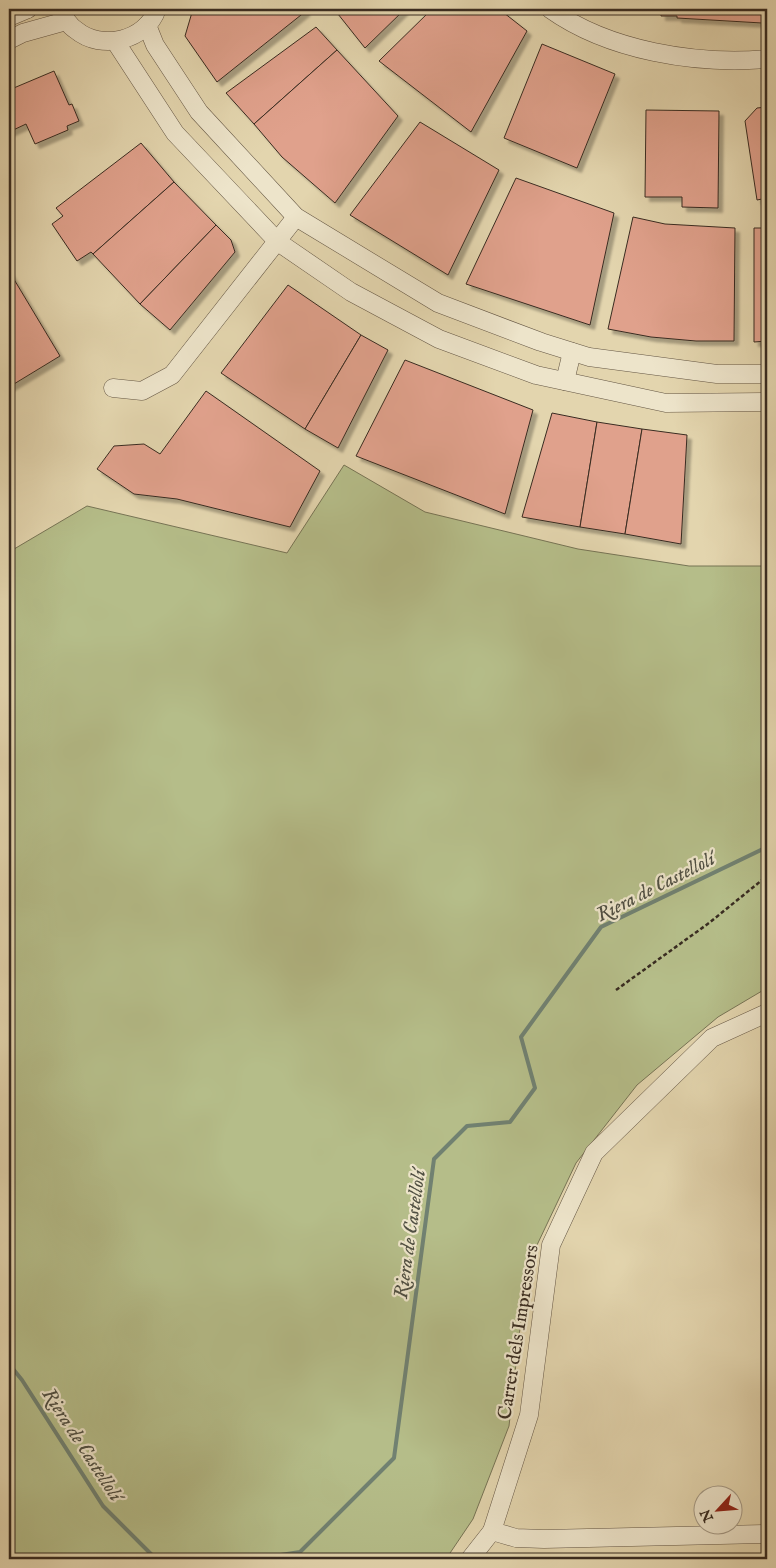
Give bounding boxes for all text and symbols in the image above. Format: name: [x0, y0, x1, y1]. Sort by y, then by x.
water label: Riera de Castellolí: [592, 845, 722, 928]
water label: Riera de Castellolí: [389, 1165, 432, 1300]
street label: Carrer dels Impressors: [493, 1243, 545, 1421]
water label: Riera de Castellolí: [36, 1383, 129, 1509]
north arrow: [694, 1486, 744, 1536]
text: N: [696, 1506, 718, 1526]

